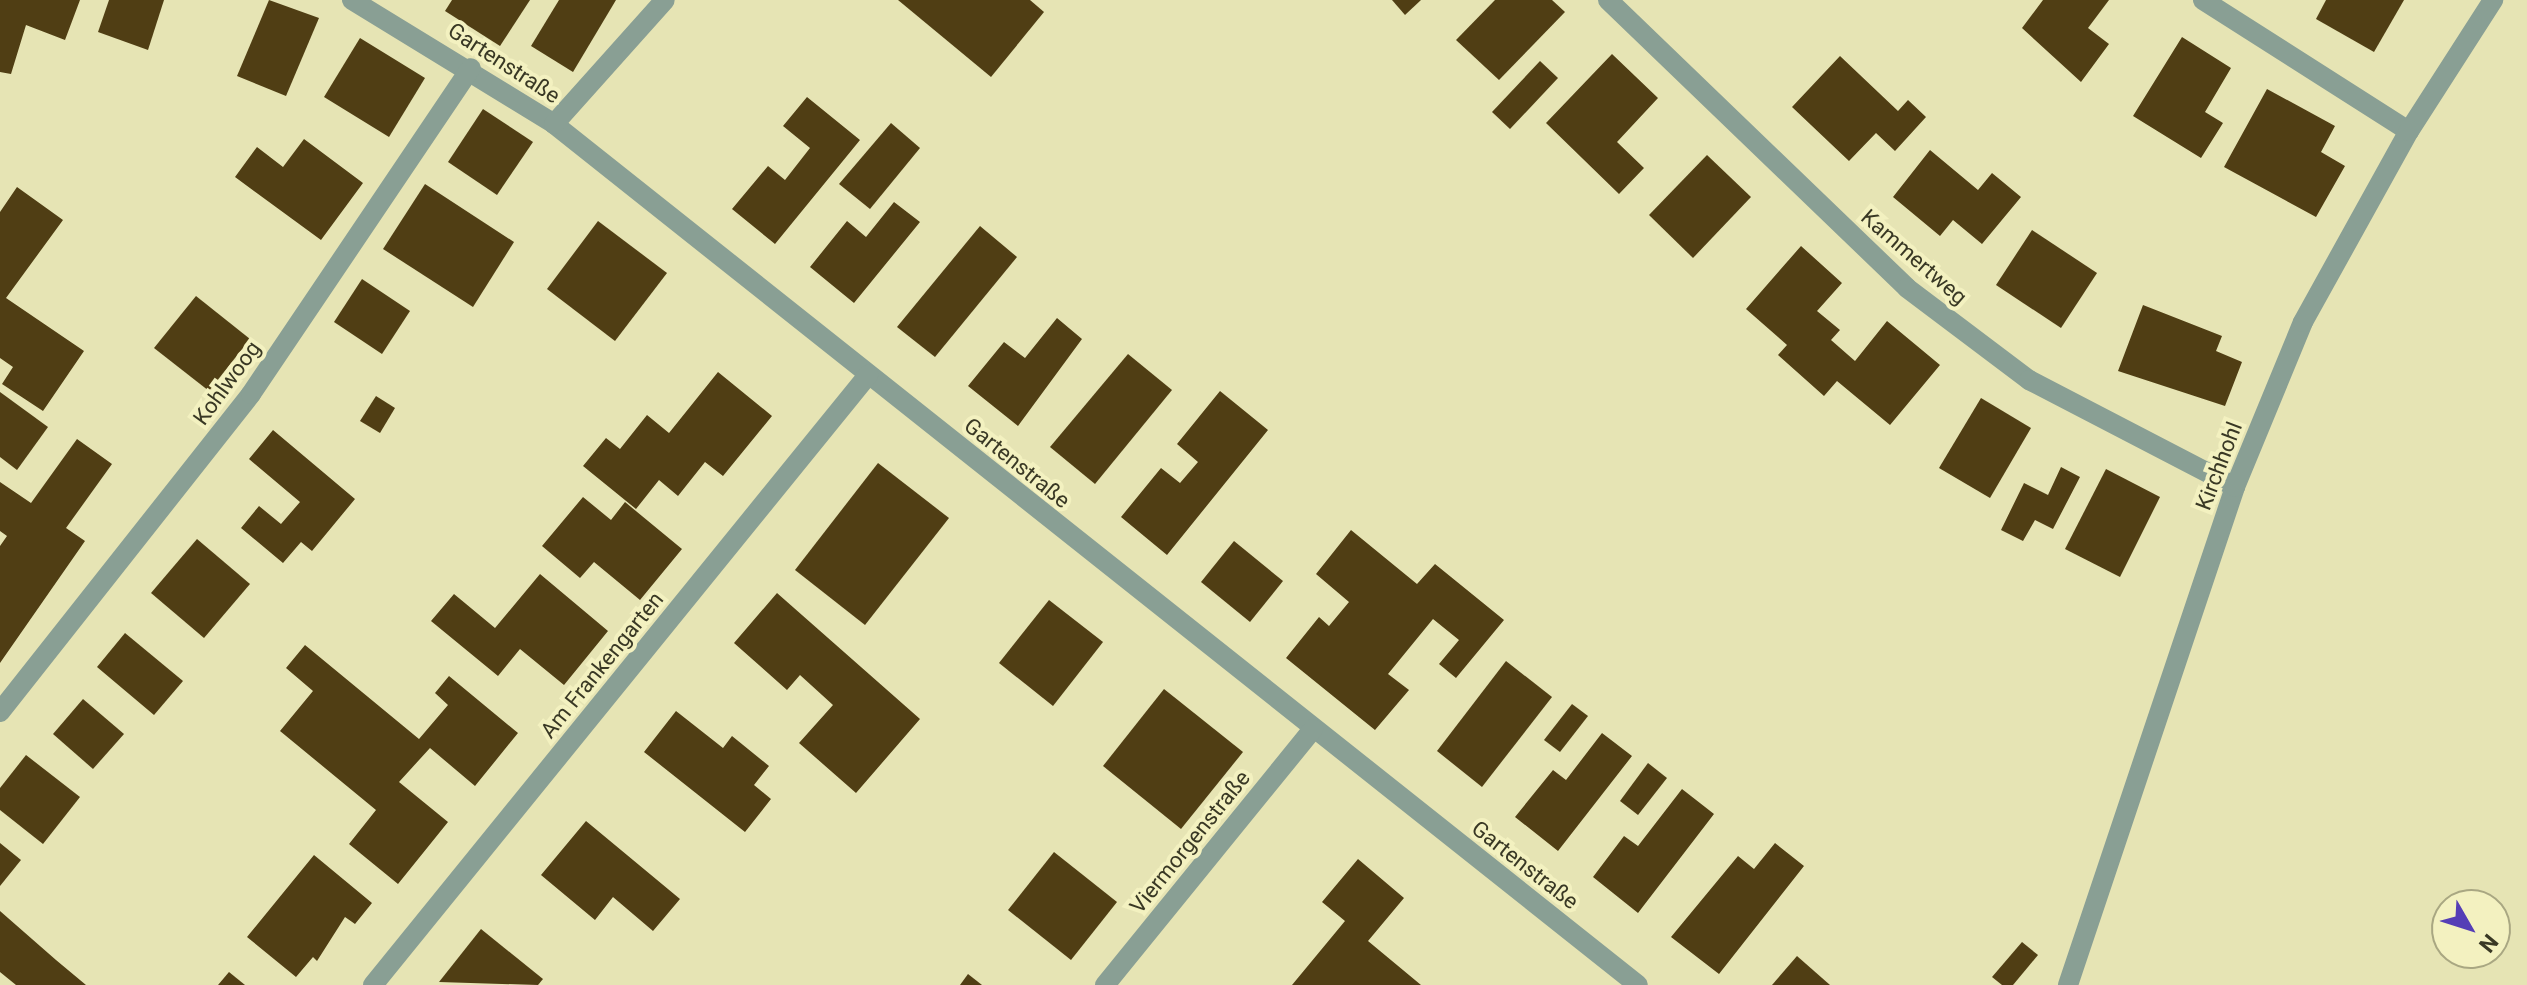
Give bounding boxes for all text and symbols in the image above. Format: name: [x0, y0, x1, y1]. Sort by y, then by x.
street label: Gartenstraße: [443, 17, 565, 109]
street label: Kammertweg: [1856, 204, 1972, 310]
street label: Kohlwoog: [188, 336, 266, 430]
street label: Gartenstraße: [959, 412, 1075, 514]
street label: Kirchhohl: [2190, 418, 2248, 514]
street label: Am Frankengarten: [535, 587, 669, 743]
street label: Viermorgenstraße: [1124, 765, 1256, 919]
street label: Gartenstraße: [1466, 815, 1584, 915]
north arrow: [2431, 889, 2511, 969]
text: N: [2474, 929, 2503, 957]

